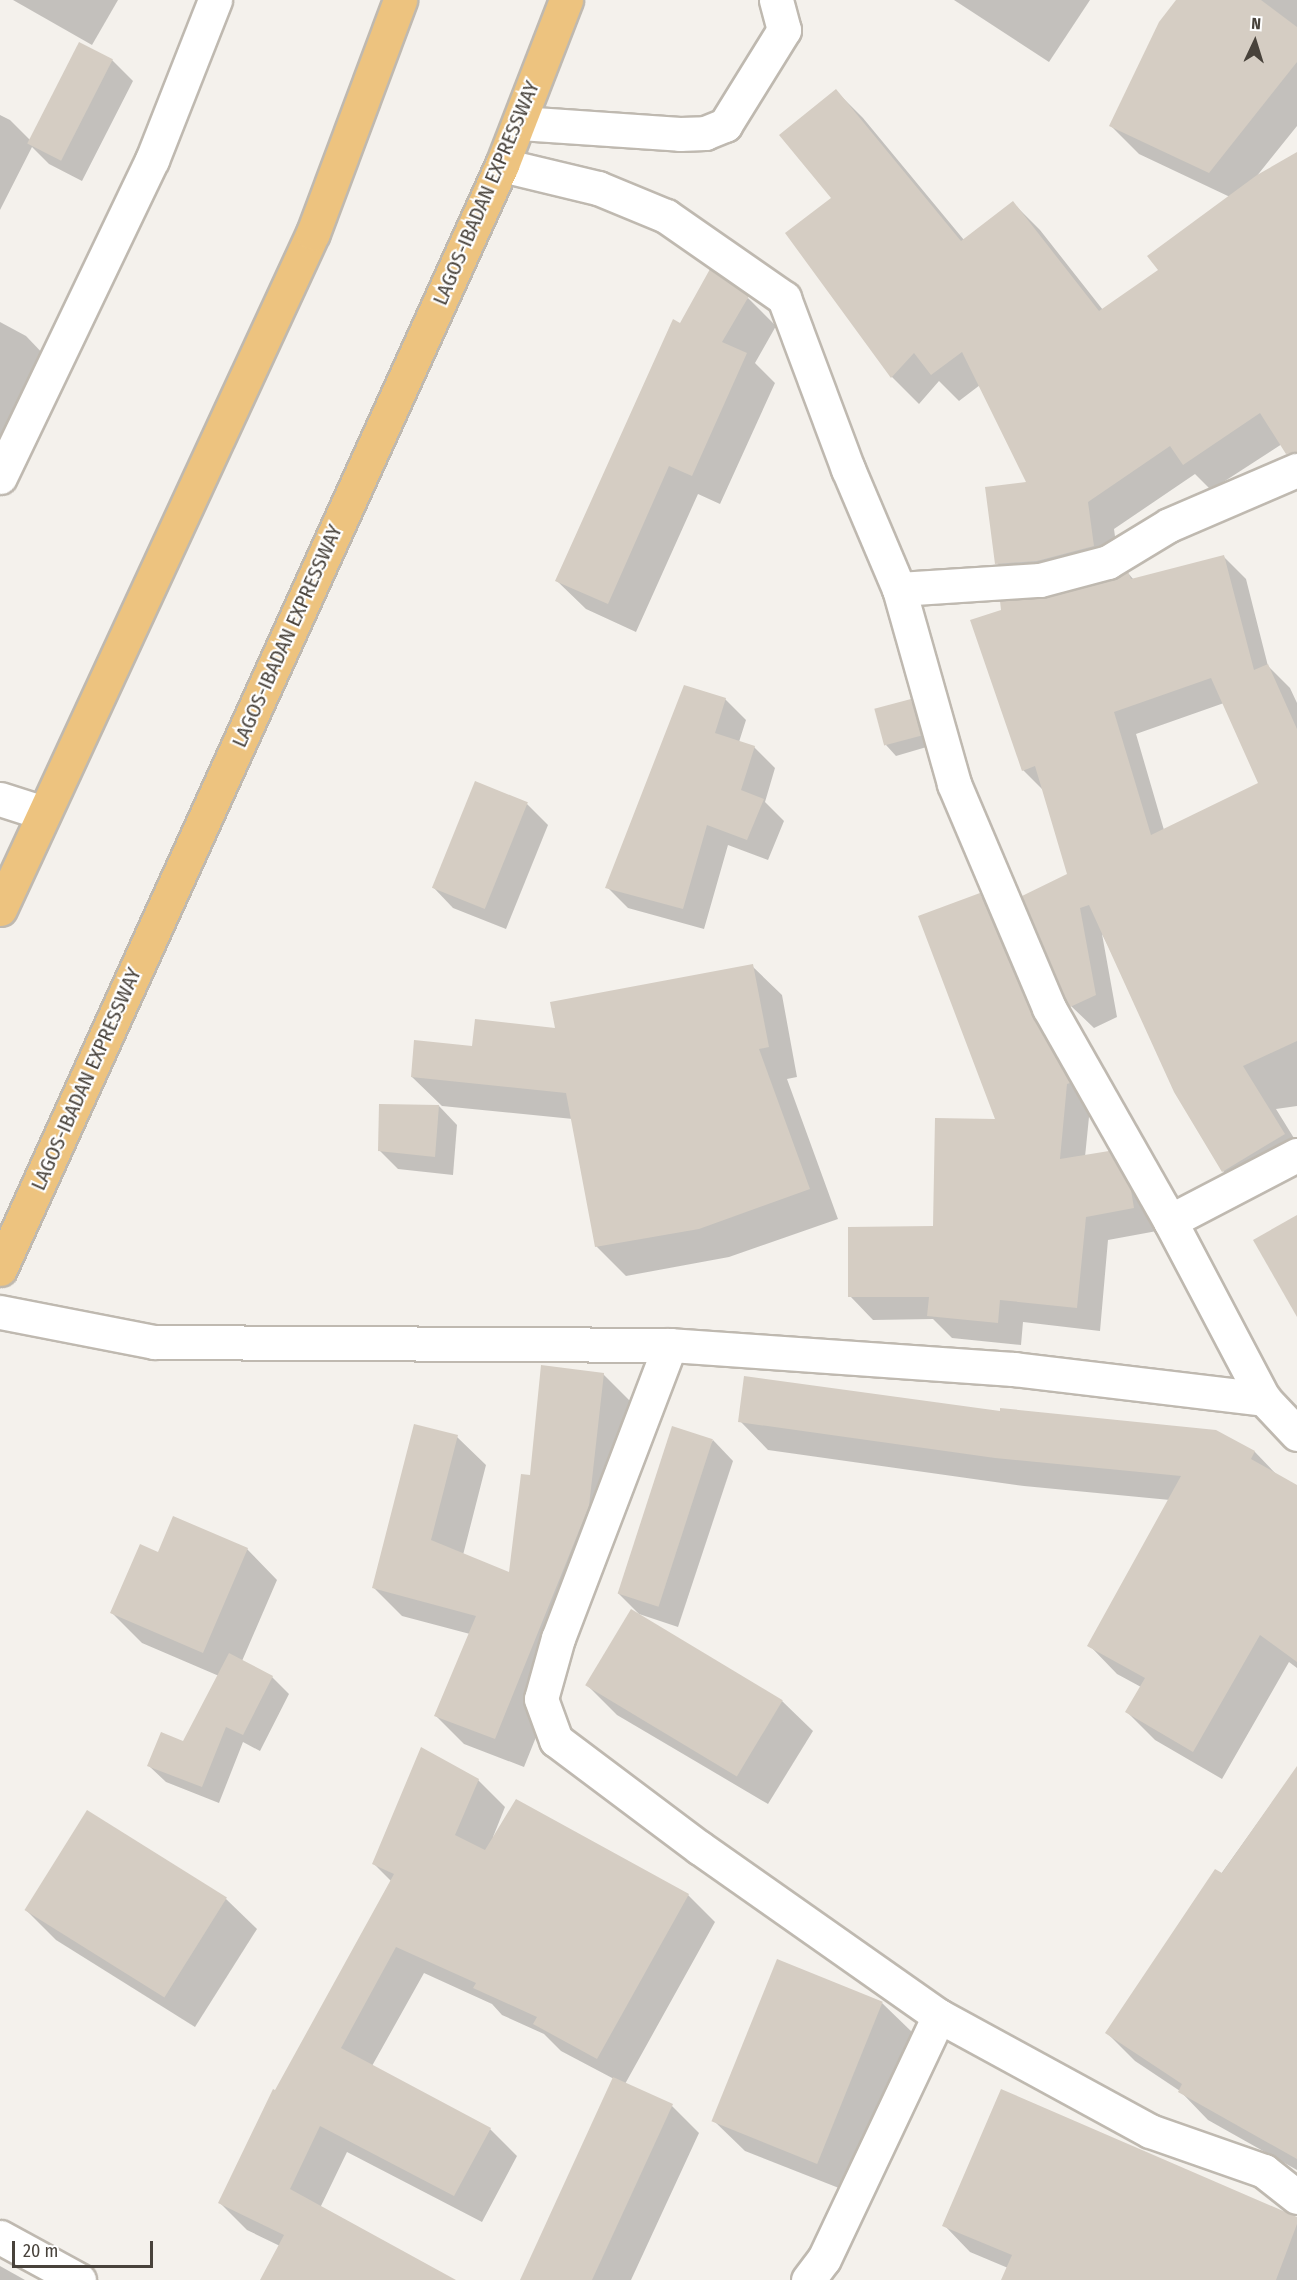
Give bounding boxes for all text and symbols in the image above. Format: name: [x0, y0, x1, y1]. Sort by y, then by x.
north arrow: [1225, 12, 1285, 72]
text: N: [1251, 14, 1262, 33]
street label: LAGOS-IBADAN EXPRESSWAY: [427, 77, 545, 309]
street label: LAGOS-IBADAN EXPRESSWAY: [226, 521, 348, 751]
street label: LAGOS-IBADAN EXPRESSWAY: [25, 964, 147, 1194]
scale bar: [15, 2229, 156, 2267]
text: 20 m: [23, 2240, 58, 2262]

